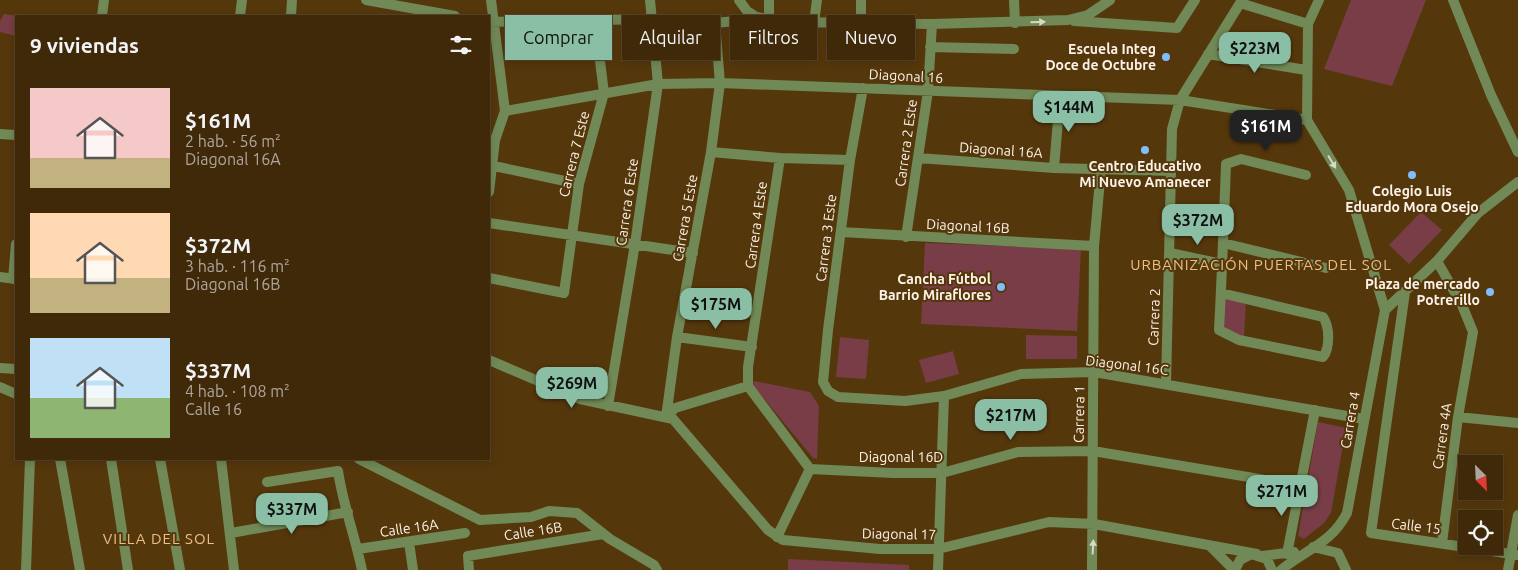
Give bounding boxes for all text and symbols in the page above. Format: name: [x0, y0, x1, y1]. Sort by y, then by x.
chip: Comprar: [505, 15, 612, 60]
chip: Alquilar: [622, 15, 720, 60]
chip: Filtros: [730, 15, 817, 60]
chip: Nuevo: [827, 15, 915, 60]
one-way arrow: [1031, 18, 1047, 26]
icon: filters: [447, 31, 475, 59]
pin: $223M: [1220, 32, 1290, 74]
text: 9 viviendas: [30, 33, 139, 57]
text: $223M: [1230, 39, 1280, 57]
place label: Escuela Integ Doce de Octubre: [1045, 41, 1156, 73]
marker: Escuela Integ Doce de Octubre: [1160, 51, 1172, 63]
street label: Diagonal 16: [868, 66, 944, 86]
pin: $144M: [1034, 90, 1104, 133]
street label: Carrera 2 Este: [892, 98, 920, 188]
text: $144M: [1044, 98, 1094, 116]
icon: home: [70, 108, 130, 168]
text: $161M: [185, 108, 251, 132]
street label: Carrera 7 Este: [556, 109, 592, 199]
pin: $161M: [1231, 110, 1301, 152]
text: $161M: [1241, 117, 1291, 135]
text: 2 hab. · 56 m²: [185, 132, 281, 150]
street label: Diagonal 16A: [959, 139, 1043, 161]
marker: Centro Educativo Mi Nuevo Amanecer: [1139, 144, 1151, 156]
text: Diagonal 16A: [185, 150, 281, 168]
one-way arrow: [1328, 155, 1337, 168]
street label: Carrera 6 Este: [613, 157, 641, 247]
place label: Centro Educativo Mi Nuevo Amanecer: [1079, 158, 1211, 190]
marker: Colegio Luis Eduardo Mora Osejo: [1406, 169, 1418, 181]
street label: Carrera 5 Este: [669, 173, 701, 263]
street label: Carrera 4 Este: [742, 180, 770, 270]
place label: Colegio Luis Eduardo Mora Osejo: [1345, 183, 1479, 215]
street label: Carrera 3 Este: [813, 193, 839, 283]
pin: $372M: [1163, 204, 1233, 246]
text: $372M: [1173, 211, 1223, 229]
street label: Diagonal 16B: [926, 216, 1010, 236]
icon: home: [70, 233, 130, 293]
text: $372M: [185, 233, 251, 257]
district label: URBANIZACIÓN PUERTAS DEL SOL: [1130, 256, 1392, 273]
text: 3 hab. · 116 m²: [185, 257, 290, 275]
place label: Cancha Fútbol Barrio Miraflores: [879, 271, 991, 303]
text: Diagonal 16B: [185, 275, 280, 293]
place label: Plaza de mercado Potrerillo: [1365, 276, 1480, 308]
marker: Cancha Fútbol Barrio Miraflores: [995, 281, 1007, 293]
marker: Plaza de mercado Potrerillo: [1484, 286, 1496, 298]
pin: $175M: [681, 288, 751, 330]
street label: Carrera 2: [1145, 288, 1163, 346]
text: $175M: [691, 295, 741, 313]
street label: Diagonal 16C: [1085, 352, 1170, 378]
icon: home: [70, 358, 130, 418]
text: $337M: [185, 358, 251, 382]
pin: $269M: [537, 366, 607, 409]
text: $269M: [547, 374, 597, 392]
text: 4 hab. · 108 m²: [185, 382, 290, 400]
street label: Carrera 1: [1070, 385, 1088, 443]
street label: Carrera 4: [1337, 390, 1363, 450]
pin: $217M: [976, 398, 1046, 441]
text: Calle 16: [185, 400, 242, 418]
street label: Carrera 4A: [1429, 402, 1455, 470]
text: $217M: [986, 406, 1036, 424]
street label: Diagonal 16D: [859, 449, 943, 465]
north arrow: [1458, 455, 1502, 500]
map controls: [1458, 455, 1503, 555]
pin: $271M: [1247, 474, 1317, 517]
text: $271M: [1257, 482, 1307, 500]
pin: $337M: [257, 492, 327, 535]
text: $337M: [267, 500, 317, 518]
button: locate: [1458, 510, 1503, 555]
street label: Calle 15: [1390, 515, 1442, 537]
street label: Calle 16A: [379, 516, 439, 540]
street label: Calle 16B: [503, 518, 563, 543]
street label: Diagonal 17: [862, 525, 936, 543]
district label: VILLA DEL SOL: [103, 530, 215, 547]
one-way arrow: [1089, 539, 1097, 555]

